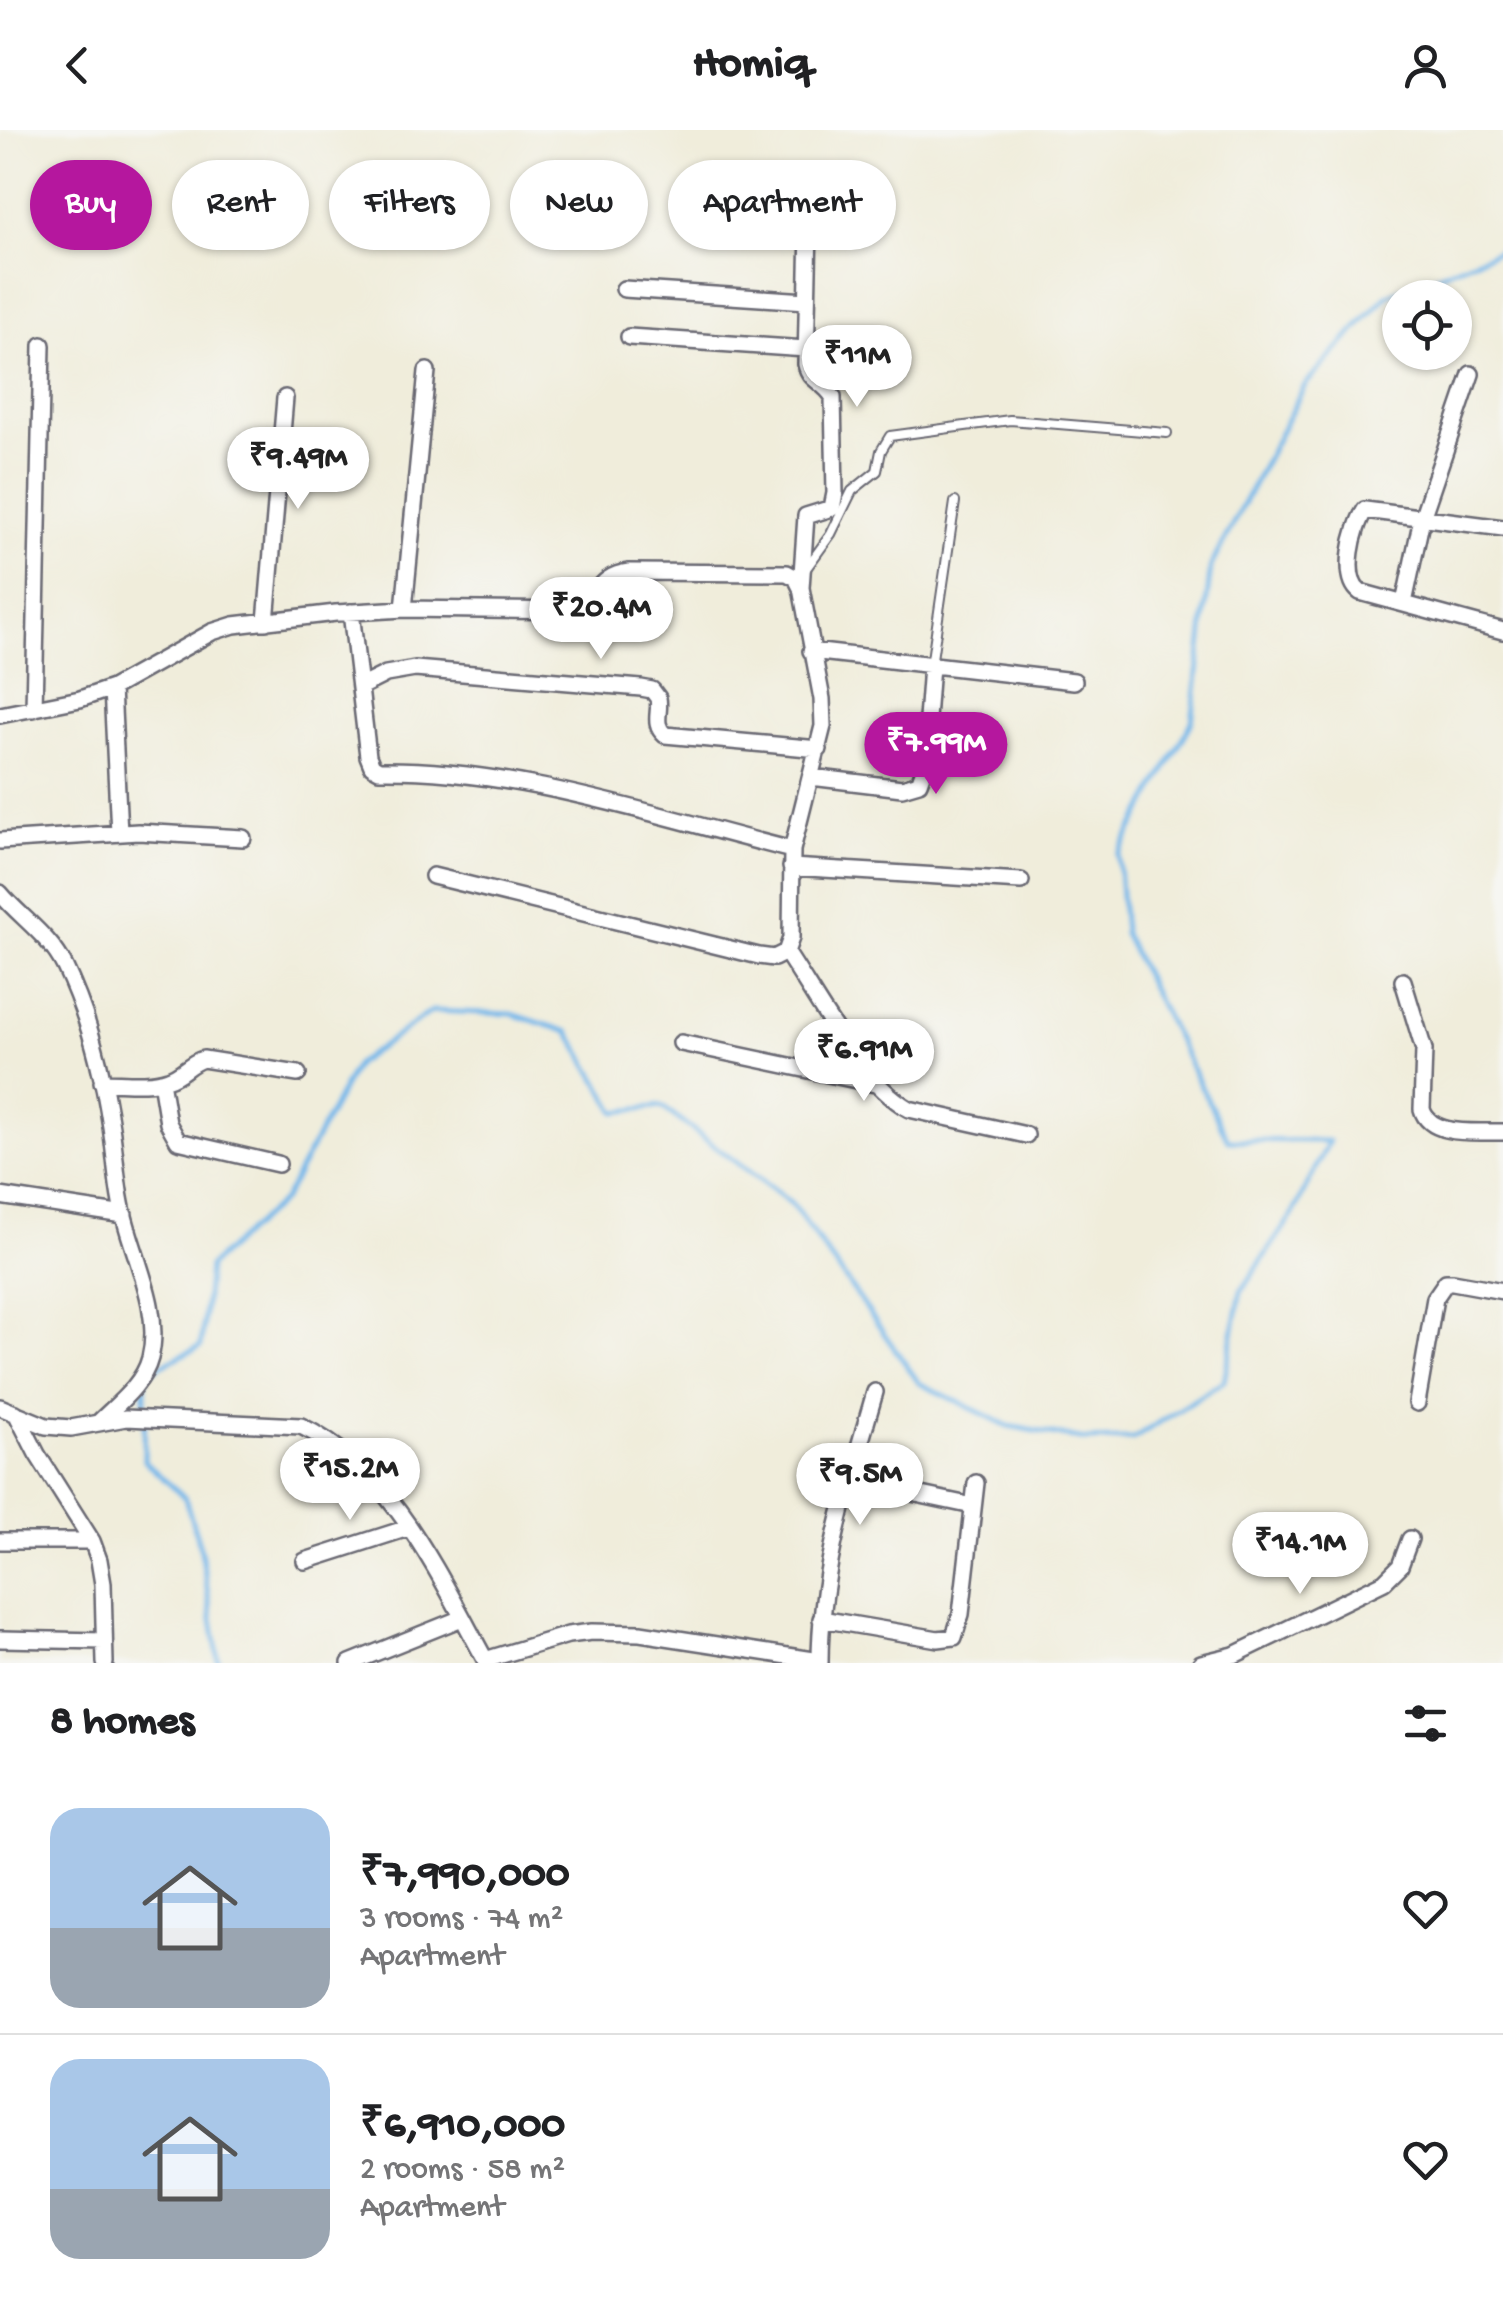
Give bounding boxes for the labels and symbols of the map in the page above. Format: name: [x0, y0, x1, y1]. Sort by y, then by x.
pin: ₹11M: [798, 325, 916, 410]
pin: ₹9.49M: [217, 427, 379, 512]
pin: ₹20.4M: [520, 577, 682, 662]
pin: ₹7.99M: [855, 712, 1017, 797]
pin: ₹6.91M: [783, 1019, 945, 1104]
pin: ₹15.2M: [269, 1438, 431, 1523]
pin: ₹9.5M: [790, 1443, 930, 1528]
pin: ₹14.1M: [1219, 1512, 1381, 1597]

